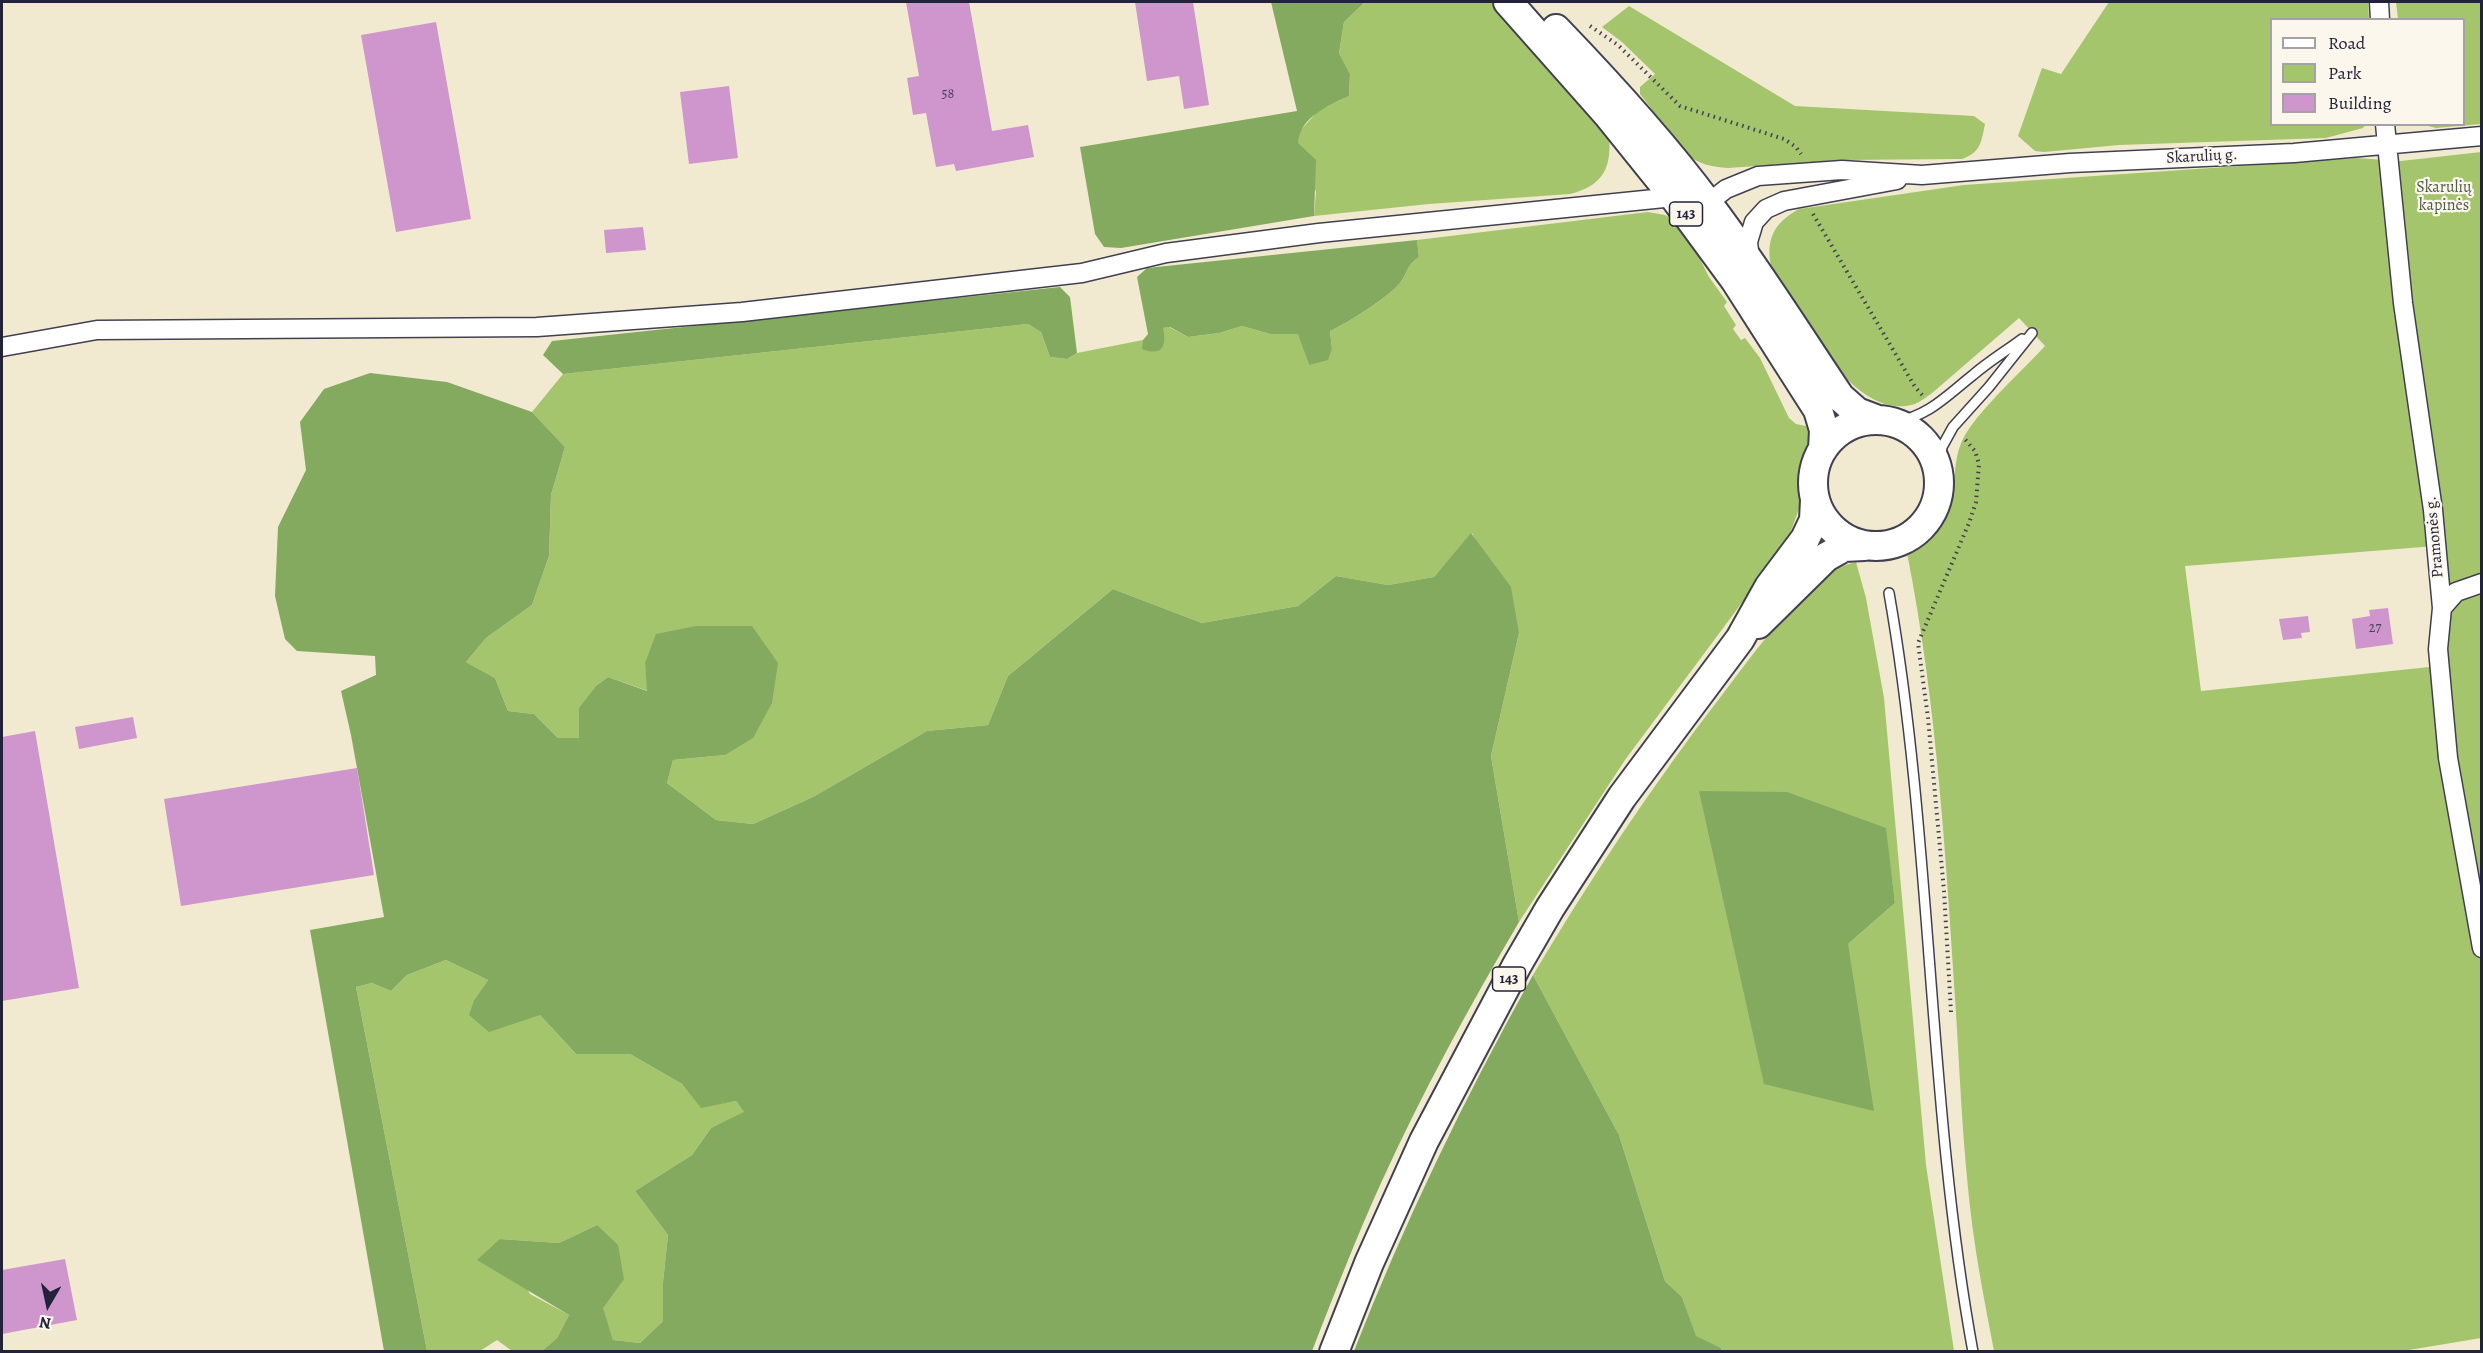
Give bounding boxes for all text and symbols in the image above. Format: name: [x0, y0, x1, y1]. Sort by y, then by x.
legend: [2270, 18, 2465, 126]
text: Road: [2328, 31, 2365, 55]
text: Park: [2328, 61, 2362, 85]
house number: 58: [942, 87, 954, 103]
text: Building: [2328, 91, 2392, 115]
street label: Skarulių g.: [2166, 146, 2238, 168]
park label: Skarulių kapinės: [2416, 178, 2472, 216]
road number: 143: [1670, 202, 1702, 226]
street label: Pramonės g.: [2422, 495, 2448, 579]
house number: 27: [2369, 621, 2381, 637]
road number: 143: [1492, 967, 1526, 991]
north arrow: [18, 1275, 78, 1335]
text: N: [38, 1311, 53, 1335]

